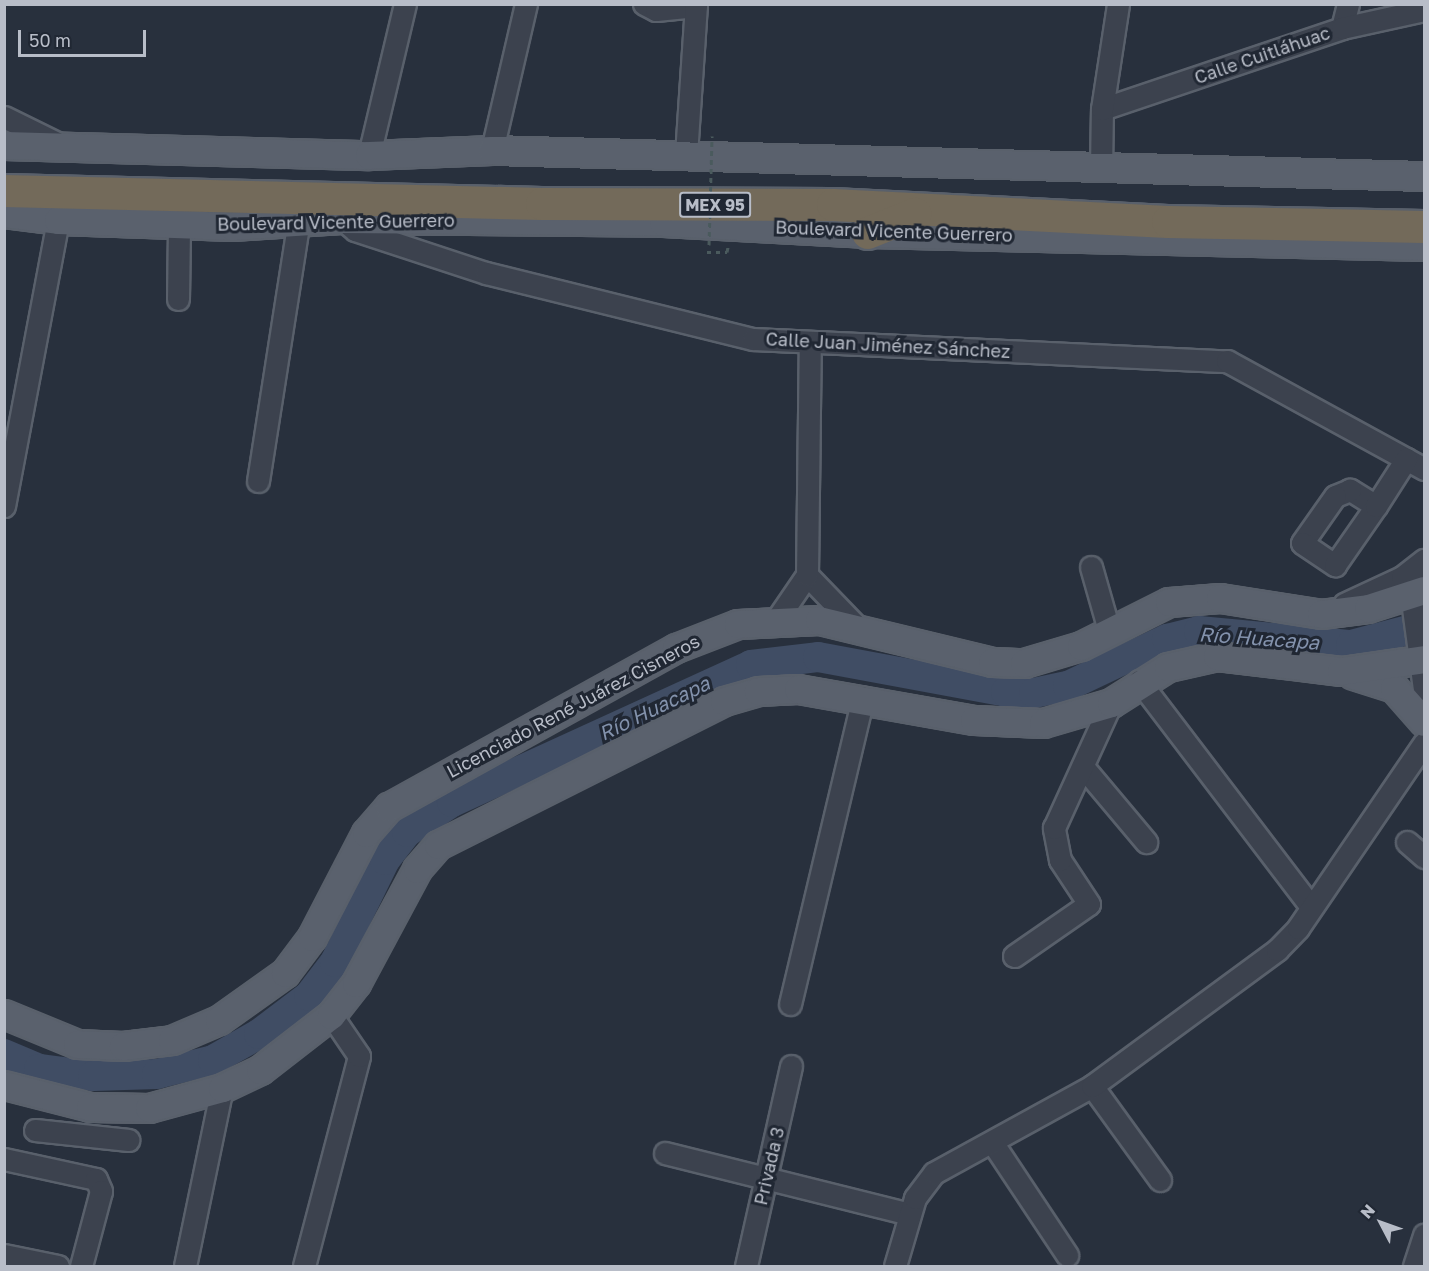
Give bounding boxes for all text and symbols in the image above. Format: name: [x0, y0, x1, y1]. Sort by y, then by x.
scale bar: [21, 18, 148, 56]
street label: Calle Cuitláhuac: [1191, 22, 1333, 88]
text: 50 m: [29, 29, 71, 51]
road number: MEX 95: [679, 192, 751, 218]
street label: Boulevard Vicente Guerrero: [217, 209, 455, 235]
street label: Boulevard Vicente Guerrero: [775, 216, 1013, 246]
street label: Calle Juan Jiménez Sánchez: [765, 328, 1011, 362]
water label: Río Huacapa: [1198, 622, 1320, 654]
street label: Licenciado René Juárez Cisneros: [443, 630, 703, 782]
water label: Río Huacapa: [595, 671, 713, 745]
street label: Privada 3: [750, 1125, 788, 1207]
north arrow: [1351, 1193, 1411, 1253]
text: N: [1356, 1200, 1379, 1222]

